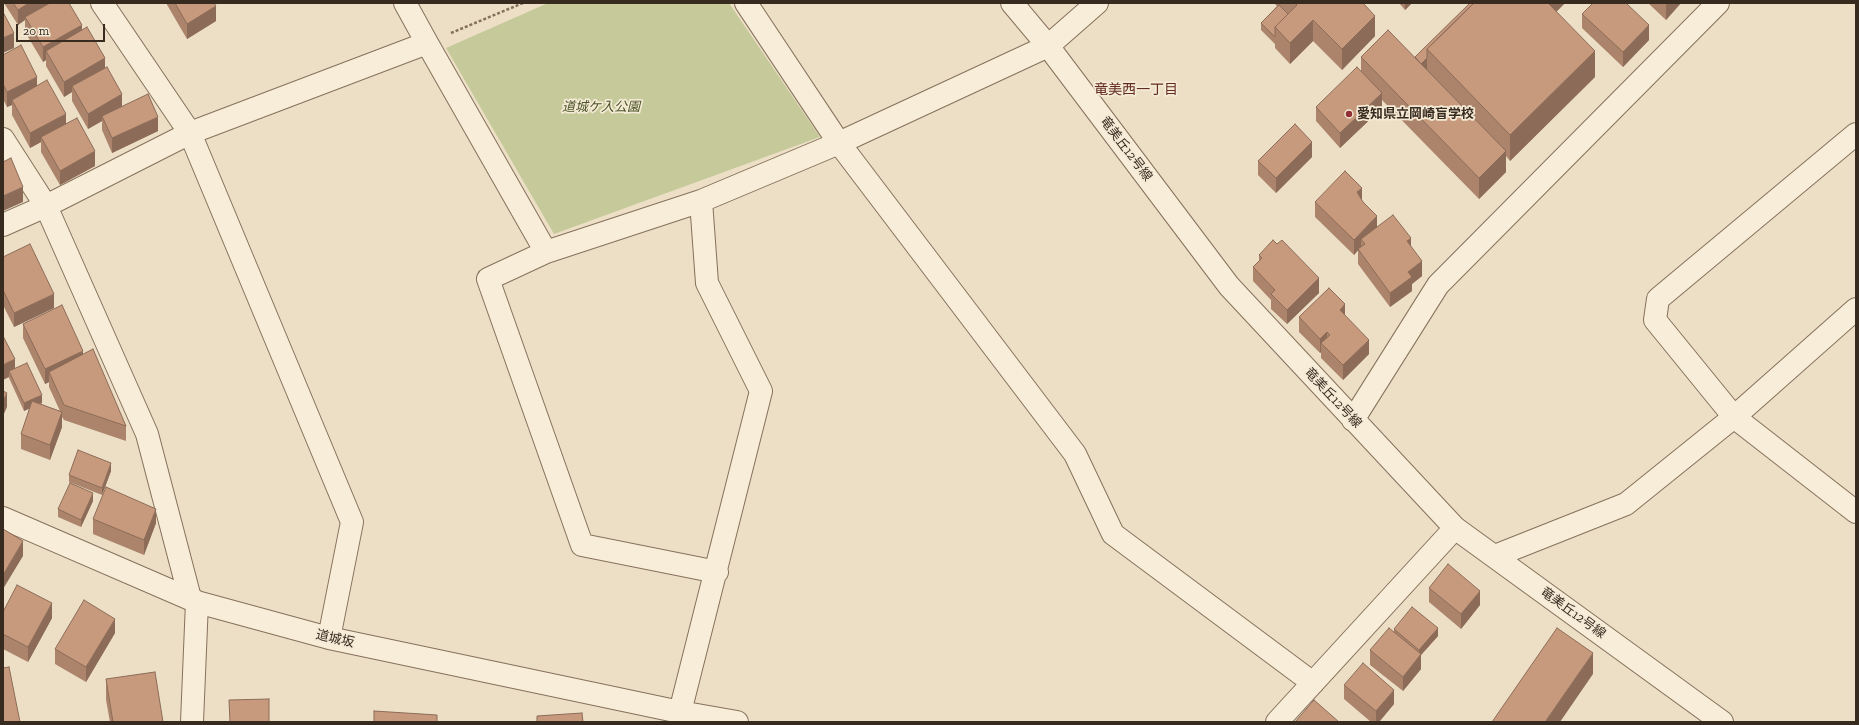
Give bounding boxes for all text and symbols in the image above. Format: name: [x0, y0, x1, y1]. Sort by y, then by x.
scale bar: [18, 16, 107, 42]
text: 20 m: [23, 24, 49, 38]
district label: 竜美西一丁目: [1094, 82, 1178, 98]
park label: 道城ケ入公園: [562, 99, 640, 115]
place label: 愛知県立岡崎盲学校: [1357, 106, 1474, 122]
marker: 愛知県立岡崎盲学校: [1344, 109, 1354, 119]
street label: 竜美丘12号線: [1097, 114, 1155, 184]
street label: 竜美丘12号線: [1301, 365, 1365, 431]
street label: 竜美丘12号線: [1537, 584, 1609, 642]
street label: 道城坂: [314, 627, 356, 651]

